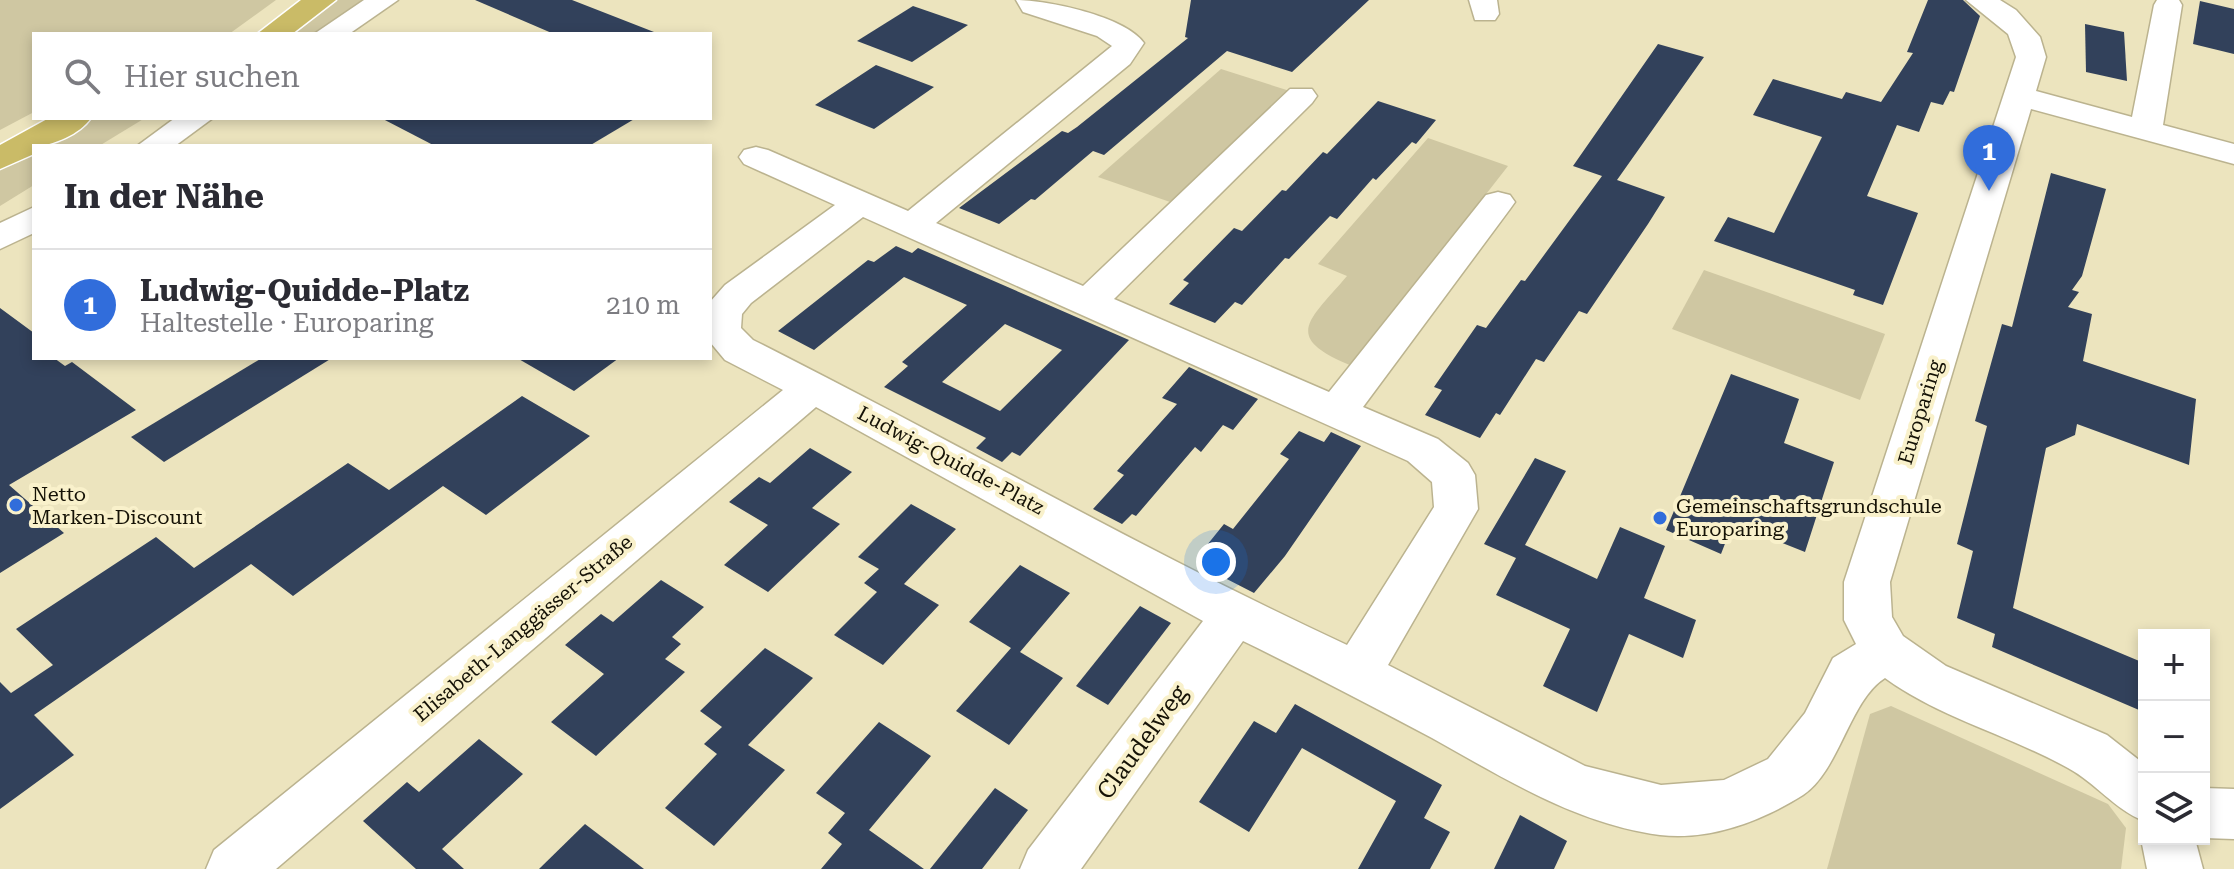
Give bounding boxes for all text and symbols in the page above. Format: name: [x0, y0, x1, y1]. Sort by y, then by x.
search box: [32, 32, 712, 120]
icon: search: [60, 54, 104, 98]
text: Hier suchen: [124, 59, 300, 94]
pin: 1: [1963, 125, 2015, 191]
text: In der Nähe: [64, 176, 264, 216]
text: Ludwig-Quidde-Platz: [140, 273, 469, 308]
text: 1: [83, 290, 97, 320]
text: 210 m: [606, 290, 680, 320]
text: Haltestelle · Europaring: [140, 308, 434, 338]
street label: Europaring: [1893, 356, 1947, 467]
street label: Ludwig-Quidde-Platz: [854, 401, 1048, 519]
place label: Netto Marken-Discount: [32, 482, 203, 529]
place label: Gemeinschaftsgrundschule Europaring: [1676, 494, 1942, 541]
marker: Netto Marken-Discount: [7, 496, 25, 514]
marker: Gemeinschaftsgrundschule Europaring: [1651, 509, 1669, 527]
street label: Elisabeth-Langgässer-Straße: [409, 530, 637, 726]
your location: [1196, 542, 1236, 582]
map controls: [2138, 629, 2210, 845]
button: +: [2138, 629, 2210, 701]
street label: Claudelweg: [1091, 679, 1193, 805]
button: −: [2138, 701, 2210, 773]
button: layers: [2138, 773, 2210, 845]

